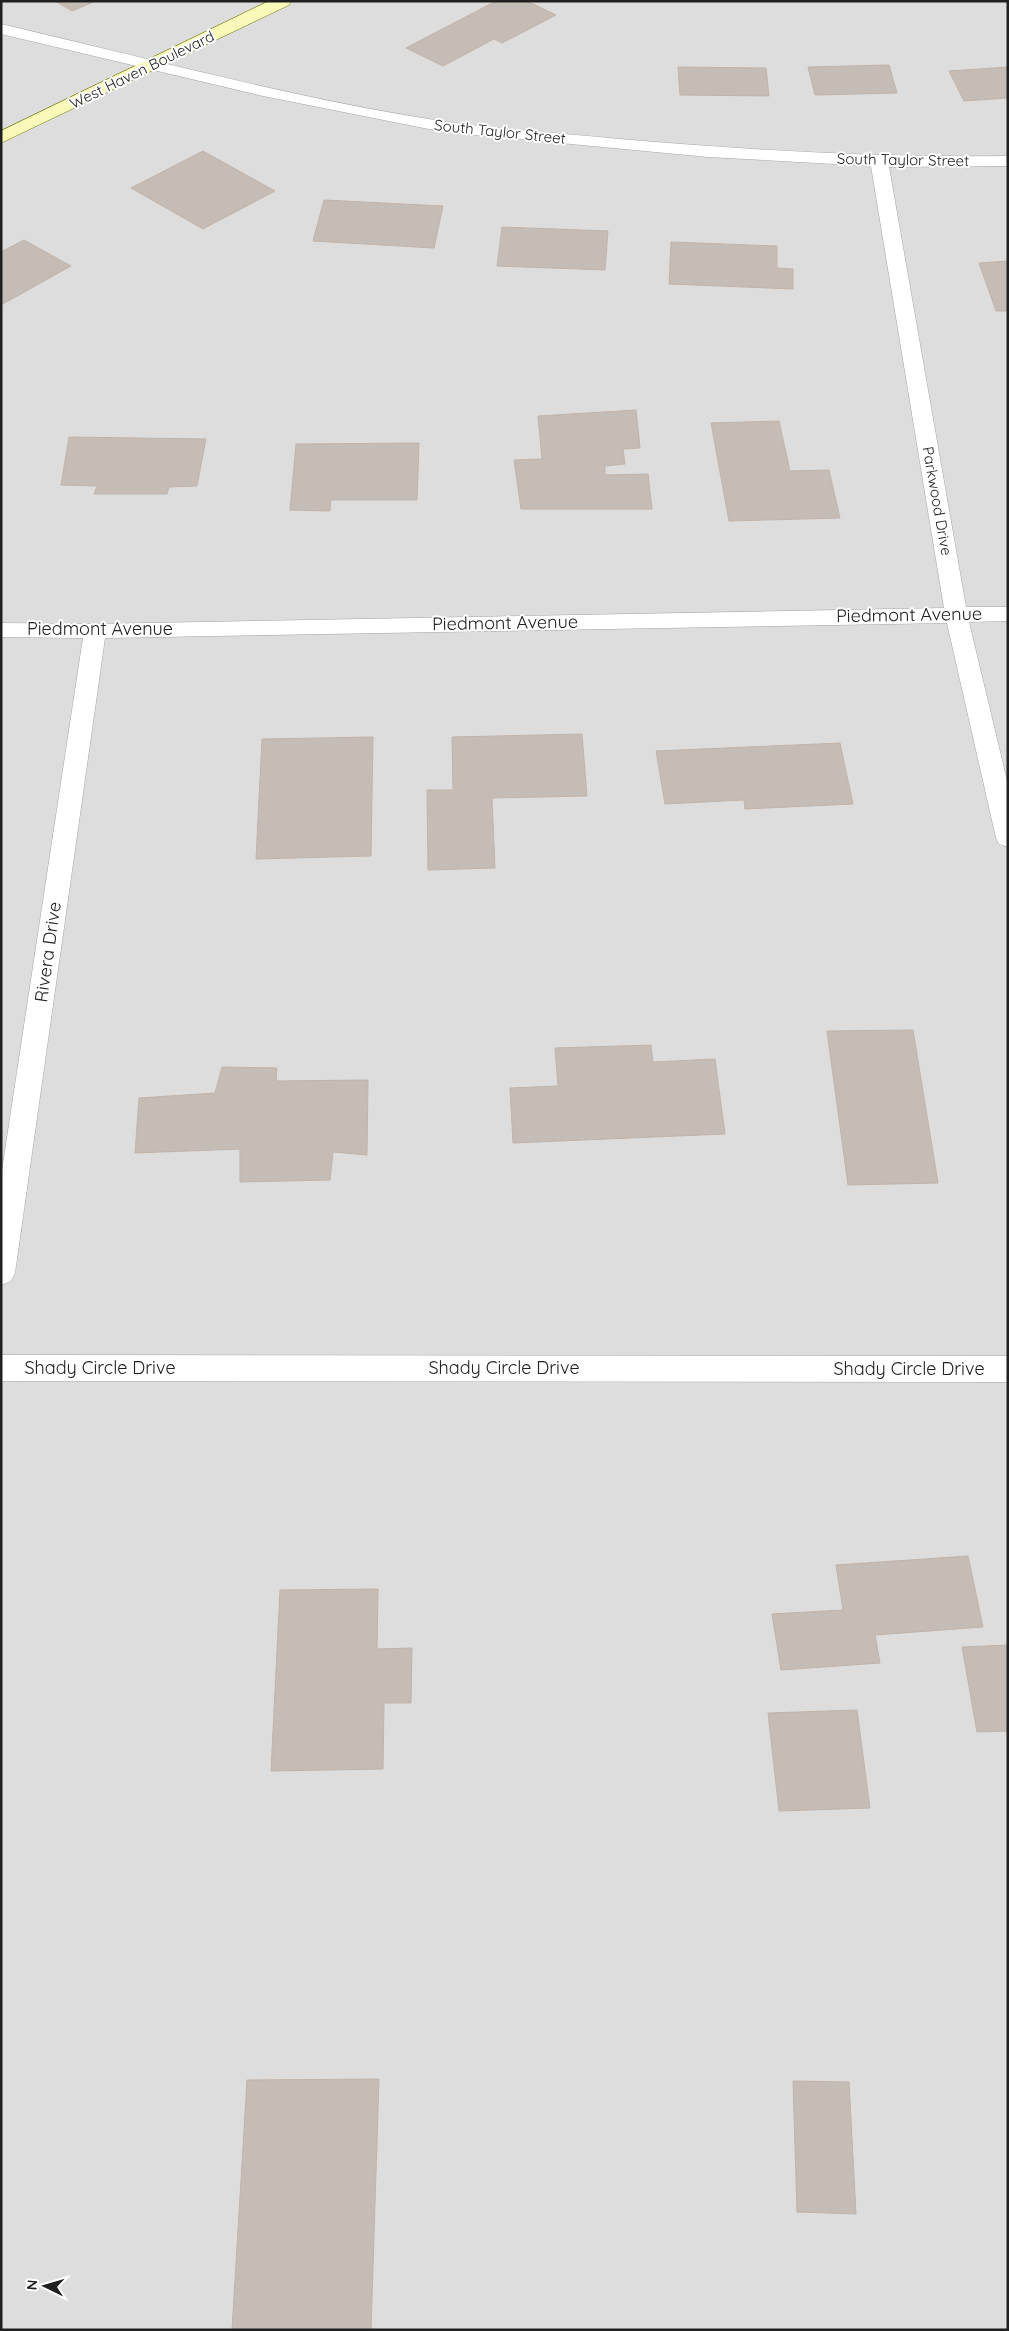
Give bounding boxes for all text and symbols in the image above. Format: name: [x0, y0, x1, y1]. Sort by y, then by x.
street label: West Haven Boulevard: [66, 26, 217, 113]
street label: South Taylor Street: [433, 115, 567, 148]
street label: South Taylor Street: [837, 149, 969, 170]
street label: Parkwood Drive: [919, 445, 956, 557]
street label: Piedmont Avenue: [836, 602, 982, 627]
street label: Piedmont Avenue: [432, 610, 578, 635]
street label: Piedmont Avenue: [27, 617, 173, 640]
street label: Rivera Drive: [29, 900, 66, 1004]
street label: Shady Circle Drive: [24, 1356, 176, 1379]
street label: Shady Circle Drive: [428, 1356, 580, 1379]
street label: Shady Circle Drive: [833, 1357, 985, 1380]
north arrow: [20, 2261, 70, 2311]
text: N: [23, 2279, 41, 2291]

